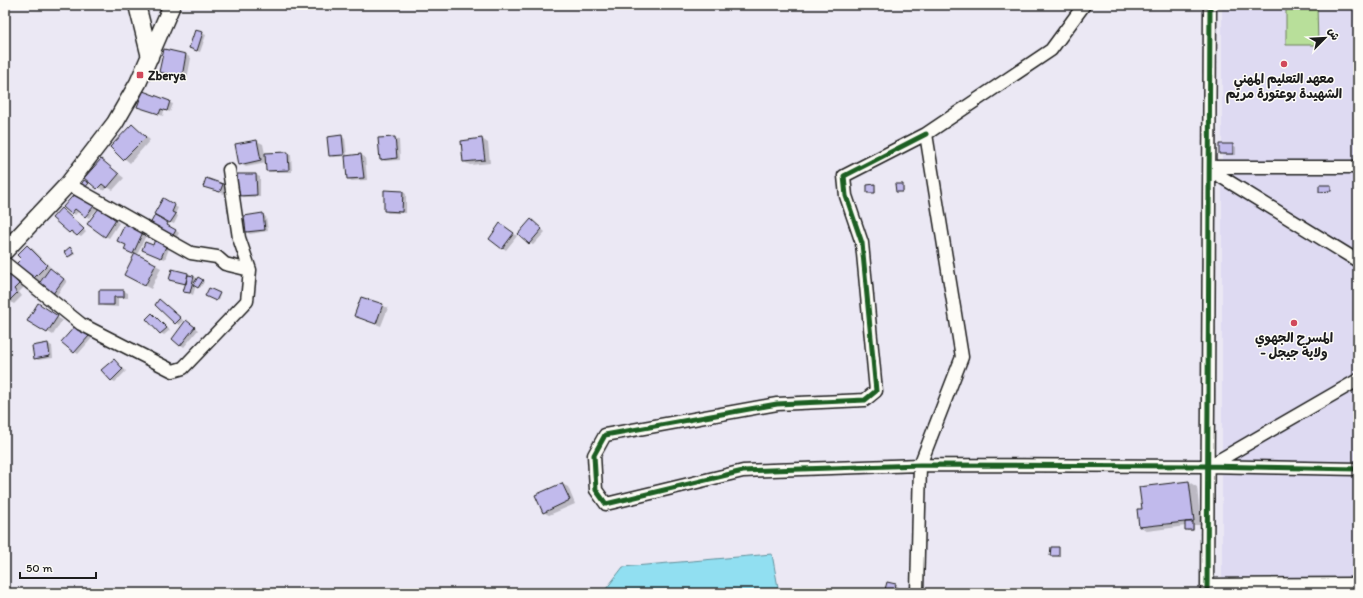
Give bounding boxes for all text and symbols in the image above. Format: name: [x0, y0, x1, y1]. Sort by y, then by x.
north arrow: [1305, 18, 1345, 58]
text: ش: [1325, 26, 1342, 42]
marker: معهد التعليم المهني الشهيدة بوعتورة مريم: [1279, 59, 1289, 69]
place label: Zberya: [148, 68, 186, 84]
marker: Zberya: [135, 70, 145, 80]
place label: معهد التعليم المهني الشهيدة بوعتورة مريم: [1226, 71, 1342, 104]
marker: المسرح الجهوي - ولاية جيجل: [1289, 318, 1299, 328]
place label: المسرح الجهوي - ولاية جيجل: [1255, 330, 1333, 361]
scale bar: [20, 554, 96, 580]
text: 50 m: [26, 561, 52, 575]

